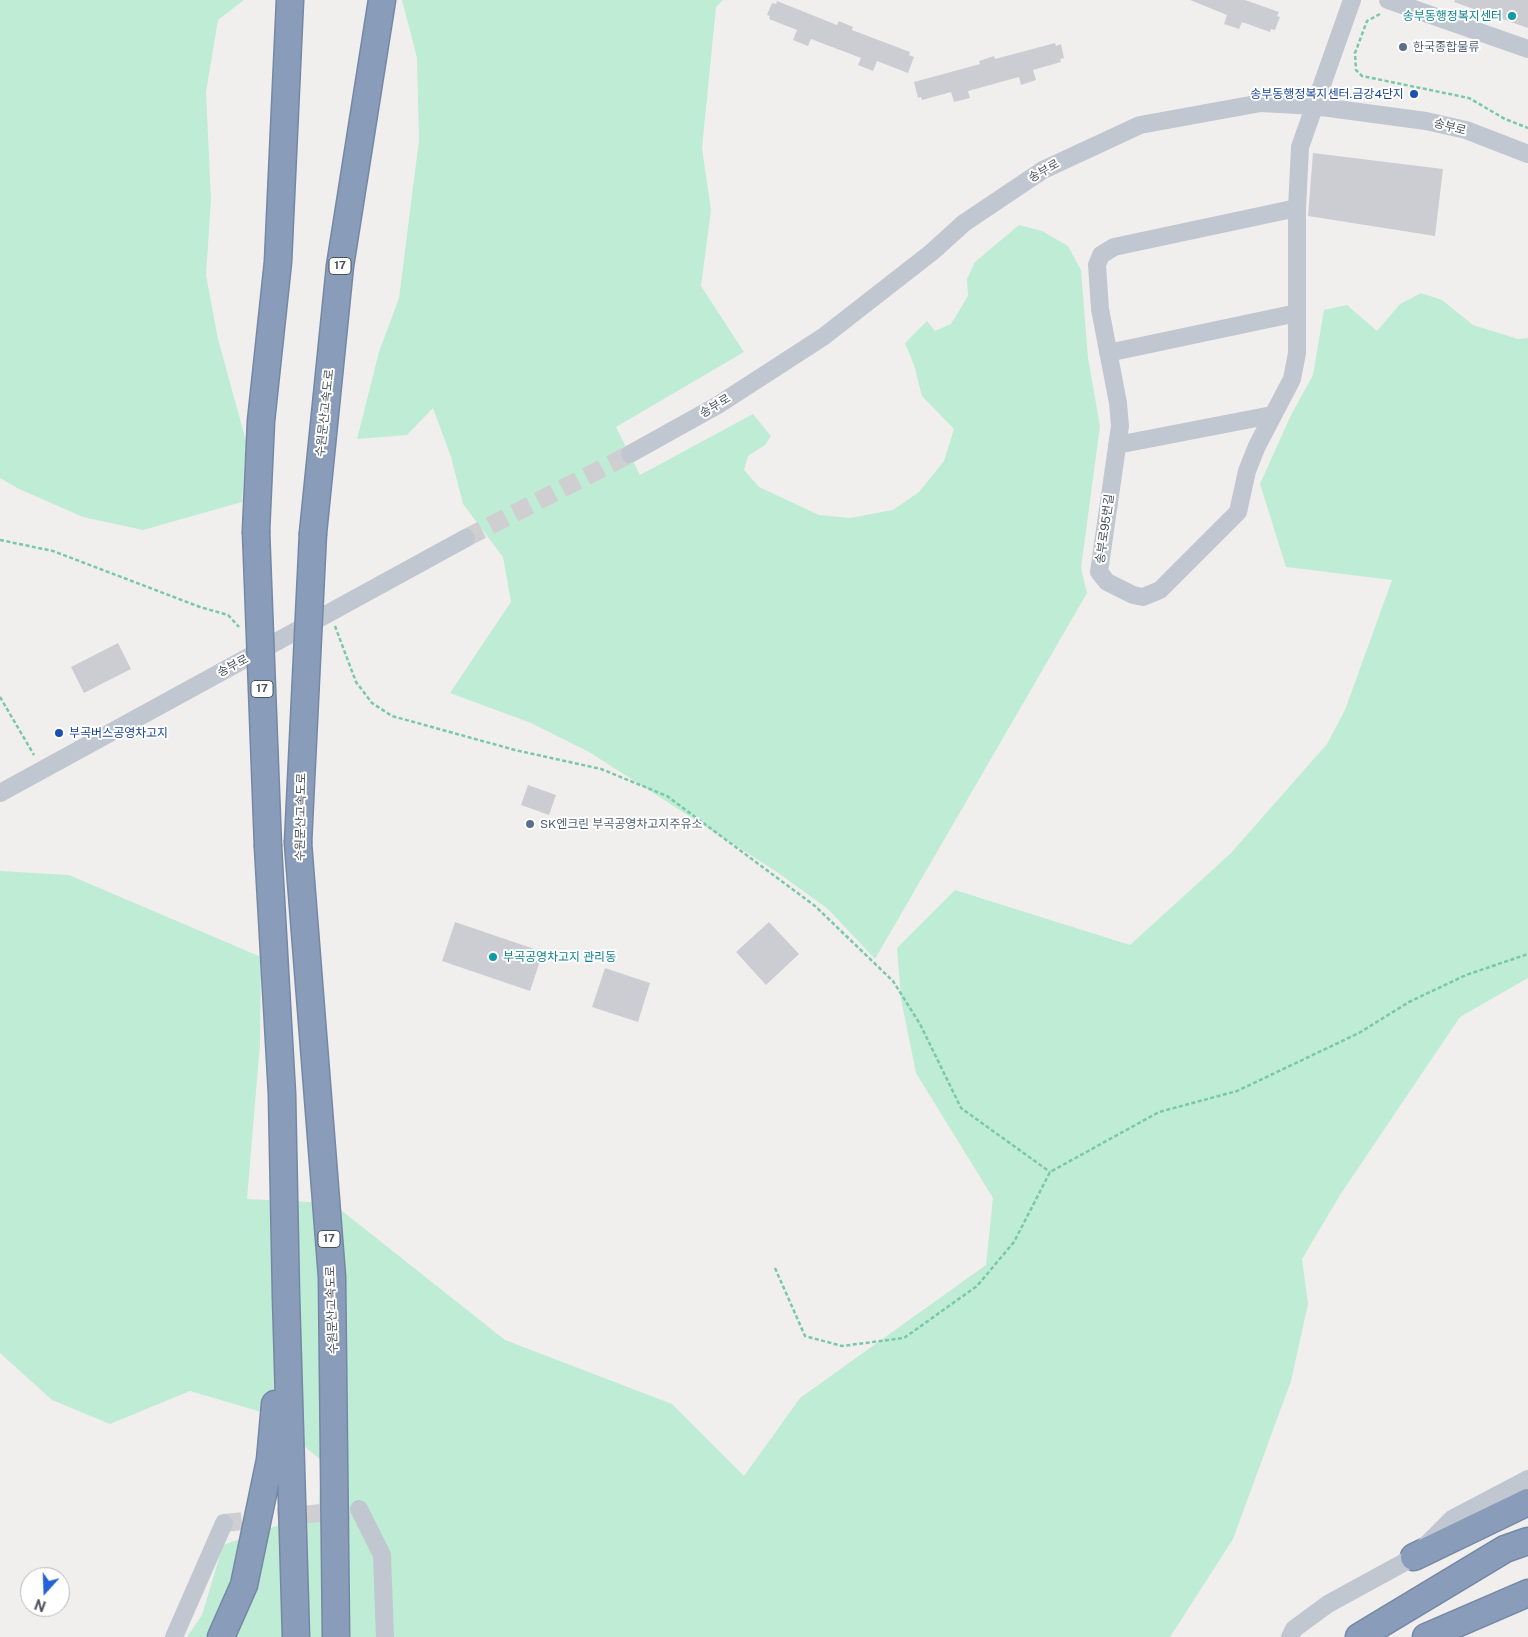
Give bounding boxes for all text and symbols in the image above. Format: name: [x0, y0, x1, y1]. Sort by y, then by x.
place label: 송부동행정복지센터: [1403, 9, 1502, 23]
marker: 송부동행정복지센터: [1506, 10, 1518, 22]
place label: 한국종합물류: [1413, 40, 1479, 54]
marker: 한국종합물류: [1397, 41, 1409, 53]
place label: 송부동행정복지센터.금강4단지: [1250, 87, 1404, 101]
marker: 송부동행정복지센터.금강4단지: [1408, 88, 1420, 100]
street label: 송부로: [1432, 116, 1468, 138]
street label: 송부로: [1026, 157, 1062, 185]
road number: 17: [329, 258, 351, 274]
street label: 수원문산고속도로: [313, 368, 337, 458]
street label: 송부로: [697, 391, 733, 421]
street label: 송부로95번길: [1093, 493, 1117, 565]
street label: 송부로: [215, 652, 251, 680]
road number: 17: [251, 681, 273, 698]
place label: 부곡버스공영차고지: [69, 726, 168, 740]
marker: 부곡버스공영차고지: [53, 727, 65, 739]
street label: 수원문산고속도로: [293, 773, 309, 861]
place label: SK엔크린 부곡공영차고지주유소: [540, 817, 703, 831]
marker: SK엔크린 부곡공영차고지주유소: [524, 818, 536, 830]
place label: 부곡공영차고지 관리동: [503, 950, 616, 964]
marker: 부곡공영차고지 관리동: [487, 951, 499, 963]
road number: 17: [318, 1230, 340, 1248]
street label: 수원문산고속도로: [323, 1266, 341, 1354]
north arrow: [20, 1567, 70, 1617]
text: N: [32, 1596, 48, 1615]

